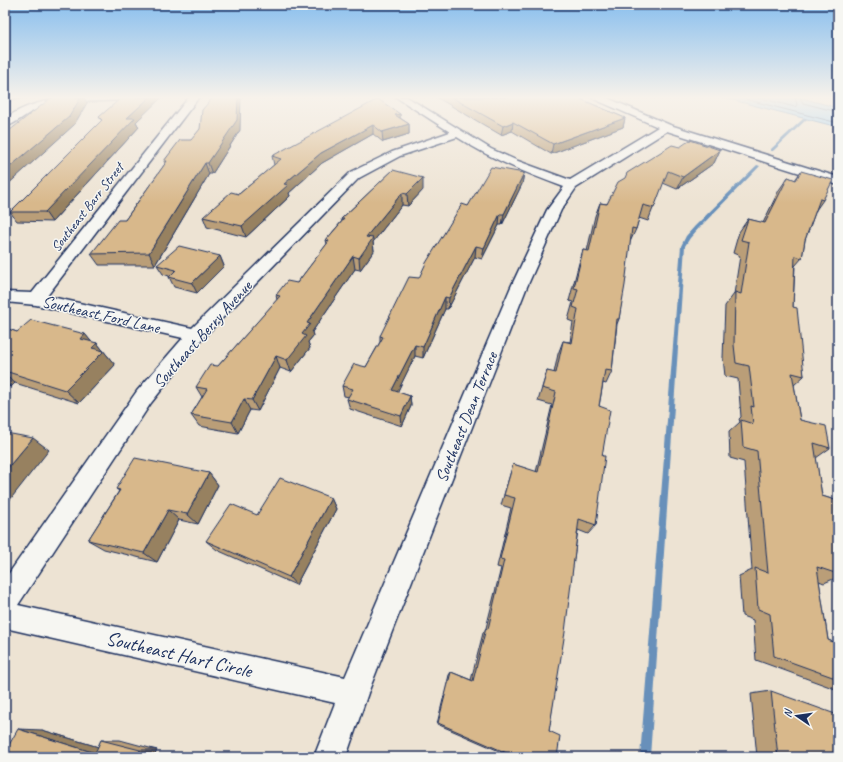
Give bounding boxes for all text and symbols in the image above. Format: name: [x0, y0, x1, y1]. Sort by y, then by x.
street label: Southeast Barr Street: [48, 158, 129, 255]
street label: Southeast Berry Avenue: [148, 275, 257, 393]
street label: Southeast Ford Lane: [40, 291, 163, 339]
street label: Southeast Dean Terrace: [431, 348, 503, 485]
street label: Southeast Hart Circle: [104, 626, 256, 684]
north arrow: [777, 696, 817, 736]
text: N: [780, 707, 795, 719]

